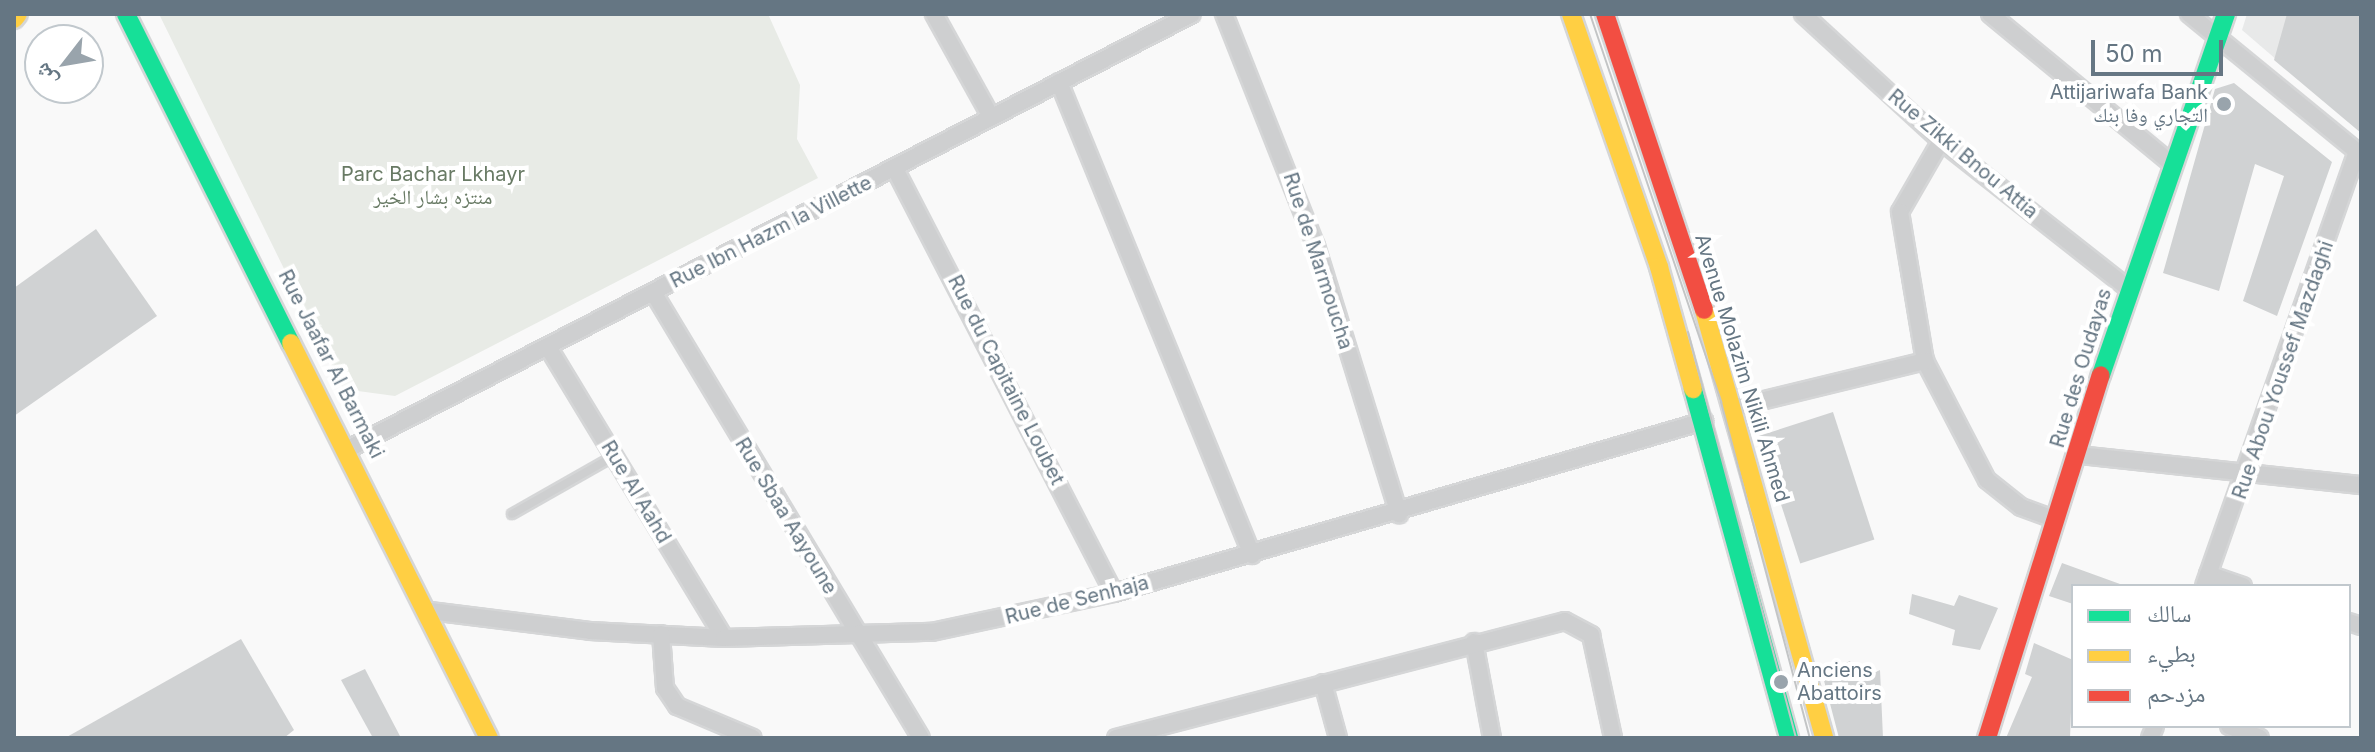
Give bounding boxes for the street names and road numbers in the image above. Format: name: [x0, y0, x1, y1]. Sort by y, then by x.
street label: Rue Zikki Bnou Attia: [1883, 84, 2043, 224]
street label: Rue de Marmoucha: [1278, 170, 1358, 352]
street label: Rue Ibn Hazm la Villette: [666, 171, 876, 293]
street label: Avenue Molazim Nikili Ahmed: [1690, 231, 1794, 505]
street label: Rue Abou Youssef Mazdaghi: [2227, 238, 2339, 502]
street label: Rue Jaafar Al Barmaki: [273, 266, 389, 462]
street label: Rue du Capitaine Loubet: [943, 271, 1069, 489]
street label: Rue des Oudayas: [2045, 285, 2117, 451]
street label: Rue Sbaa Aayoune: [730, 433, 842, 599]
street label: Rue Al Aahd: [596, 436, 676, 548]
street label: Rue de Senhaja: [1003, 571, 1151, 629]

